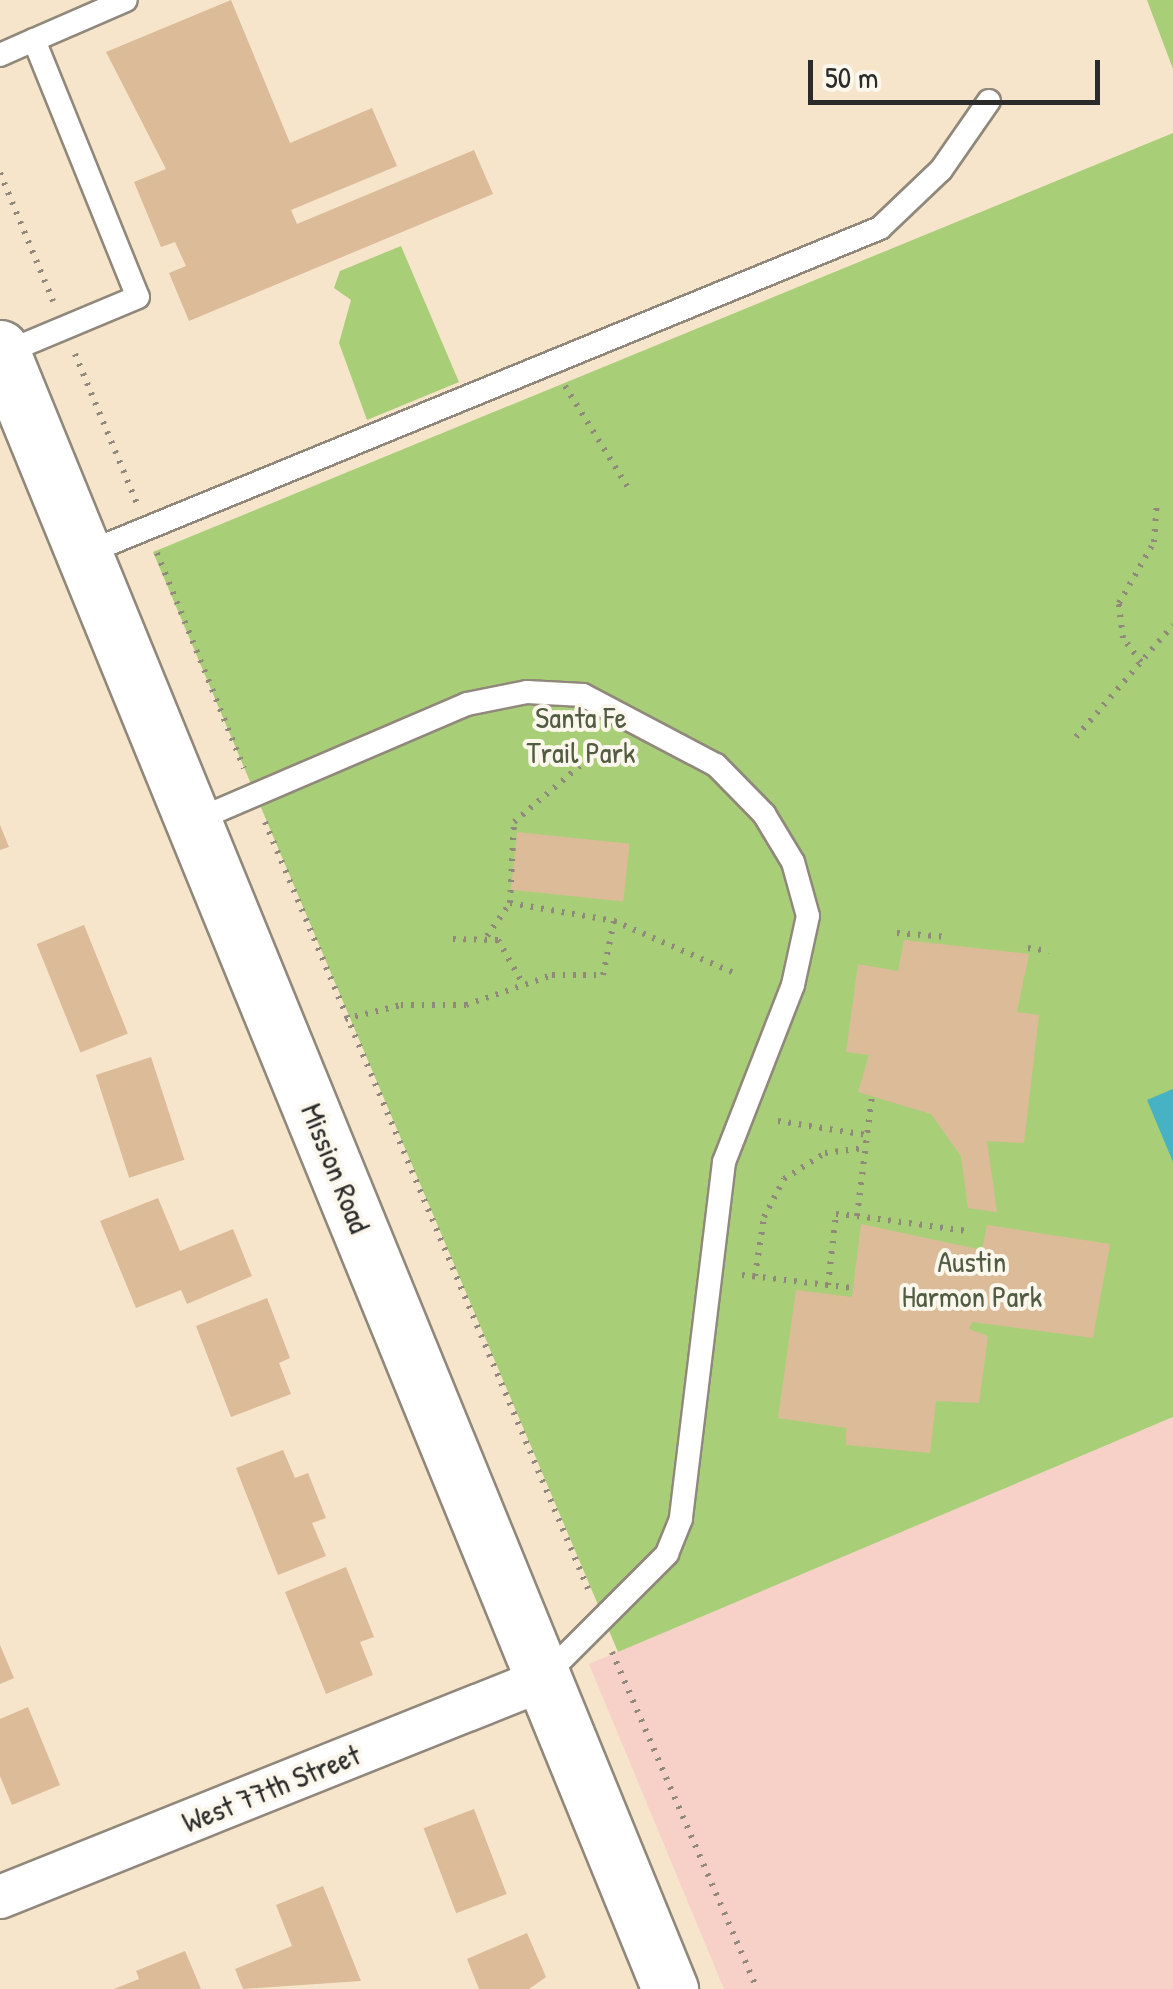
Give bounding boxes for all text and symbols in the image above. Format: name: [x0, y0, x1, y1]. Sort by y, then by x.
scale bar: [813, 40, 1106, 102]
text: 50 m: [825, 57, 878, 97]
park label: Santa Fe Trail Park: [526, 699, 636, 770]
street label: Mission Road: [294, 1098, 378, 1238]
park label: Austin Harmon Park: [902, 1243, 1042, 1314]
street label: West 77th Street: [177, 1736, 365, 1840]

